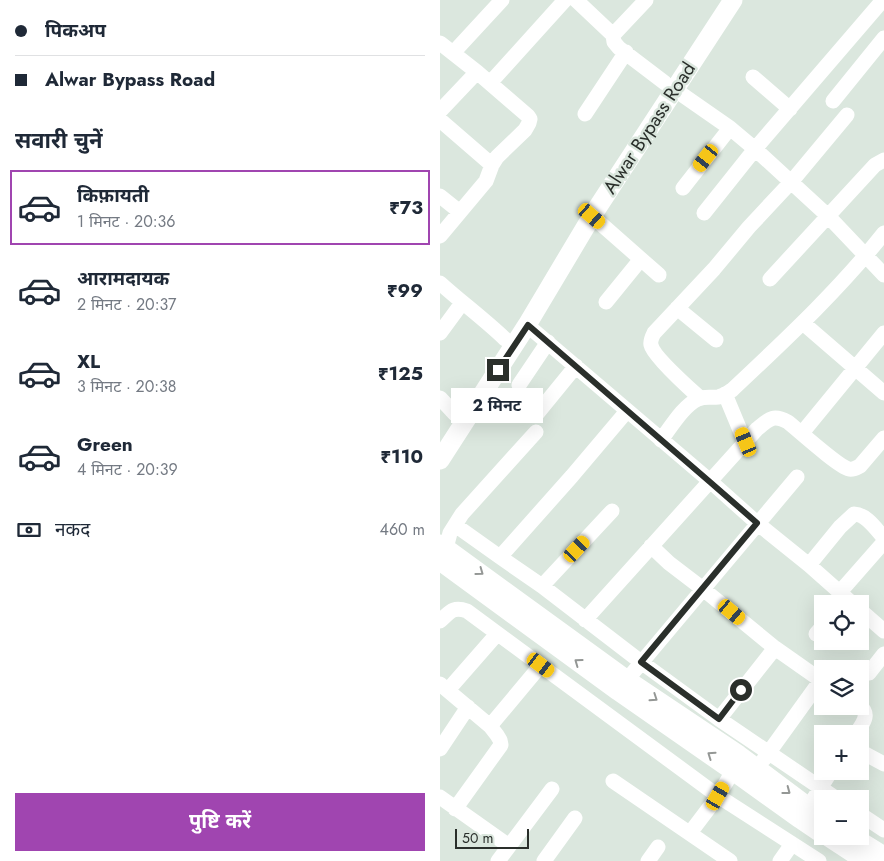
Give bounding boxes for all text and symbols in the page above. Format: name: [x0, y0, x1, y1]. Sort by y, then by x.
text: पिकअप: [45, 17, 106, 44]
street label: Alwar Bypass Road: [596, 57, 702, 199]
text: Alwar Bypass Road: [45, 66, 215, 93]
text: सवारी चुनें: [15, 124, 103, 156]
car: [690, 142, 721, 174]
text: किफ़ायती: [77, 182, 149, 209]
icon: car: [17, 185, 62, 230]
text: ₹73: [389, 194, 423, 221]
car: [575, 200, 608, 232]
text: 1 मिनट · 20:36: [77, 210, 176, 233]
text: आरामदायक: [77, 265, 169, 292]
icon: car: [17, 268, 62, 313]
text: ₹99: [387, 277, 423, 304]
text: 2 मिनट · 20:37: [77, 293, 176, 316]
text: XL: [77, 348, 100, 375]
icon: car: [17, 351, 62, 396]
route end: [487, 359, 509, 381]
text: ₹125: [378, 360, 423, 387]
text: 3 मिनट · 20:38: [77, 375, 177, 398]
callout: 2 मिनट: [452, 388, 544, 422]
text: 2 मिनट: [473, 394, 521, 417]
car: [733, 425, 758, 459]
text: Green: [77, 431, 133, 458]
icon: car: [17, 434, 62, 479]
text: ₹110: [380, 443, 423, 470]
text: 4 मिनट · 20:39: [77, 458, 178, 481]
icon: cash: [15, 516, 43, 544]
text: नकद: [55, 516, 90, 543]
text: 460 m: [380, 518, 425, 541]
car: [561, 533, 592, 565]
one-way arrow: [474, 566, 483, 576]
map controls: [814, 595, 869, 845]
button: locate: [814, 595, 869, 650]
car: [715, 597, 748, 627]
car: [524, 650, 557, 680]
one-way arrow: [574, 659, 584, 668]
button: layers: [814, 660, 869, 715]
route start: [730, 679, 752, 701]
one-way arrow: [648, 692, 658, 701]
button: +: [814, 725, 869, 780]
one-way arrow: [707, 752, 716, 762]
car: [704, 779, 731, 813]
one-way arrow: [781, 786, 790, 794]
button: −: [814, 790, 869, 845]
button: पुष्टि करें: [15, 793, 425, 851]
scale bar: [455, 826, 529, 849]
text: 50 m: [462, 828, 493, 848]

